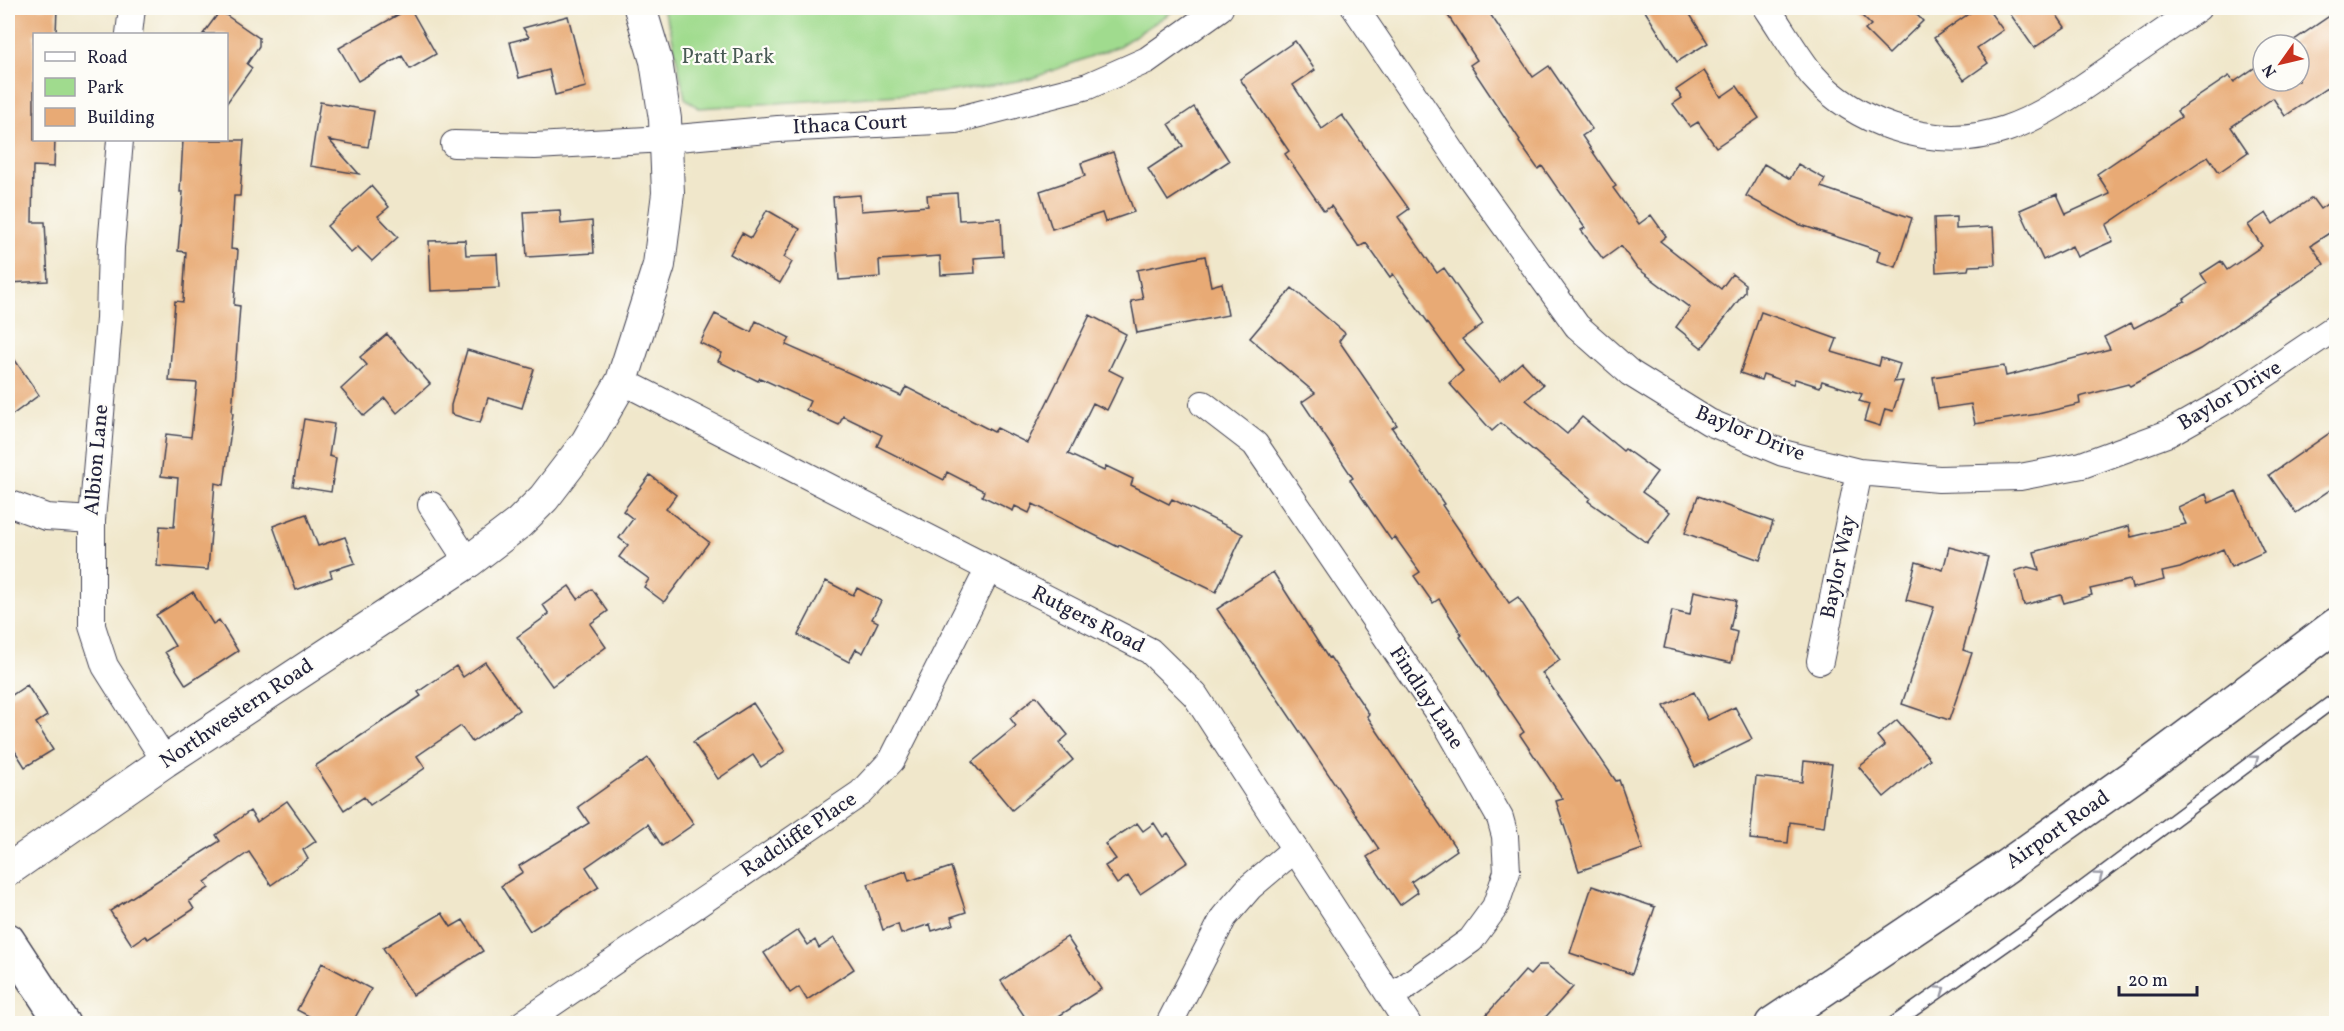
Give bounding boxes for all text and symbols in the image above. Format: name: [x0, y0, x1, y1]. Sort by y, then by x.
legend: [33, 33, 228, 141]
north arrow: [2251, 33, 2311, 93]
park label: Pratt Park: [682, 43, 775, 72]
text: Road: [87, 46, 128, 71]
text: N: [2258, 59, 2283, 81]
text: Park: [87, 76, 124, 101]
text: Building: [87, 106, 155, 131]
street label: Ithaca Court: [792, 108, 908, 142]
street label: Baylor Drive: [2173, 354, 2287, 438]
street label: Baylor Drive: [1691, 399, 1809, 469]
street label: Albion Lane: [78, 403, 116, 517]
street label: Baylor Way: [1814, 512, 1864, 621]
street label: Rutgers Road: [1026, 579, 1150, 661]
street label: Findlay Lane: [1382, 641, 1470, 755]
street label: Northwestern Road: [154, 652, 320, 776]
one-way arrow: [2249, 755, 2260, 766]
street label: Airport Road: [2000, 783, 2116, 877]
street label: Radcliffe Place: [735, 785, 863, 885]
one-way arrow: [2093, 872, 2104, 883]
scale bar: [2119, 959, 2197, 997]
text: 20 m: [2128, 969, 2168, 994]
one-way arrow: [1935, 986, 1946, 997]

